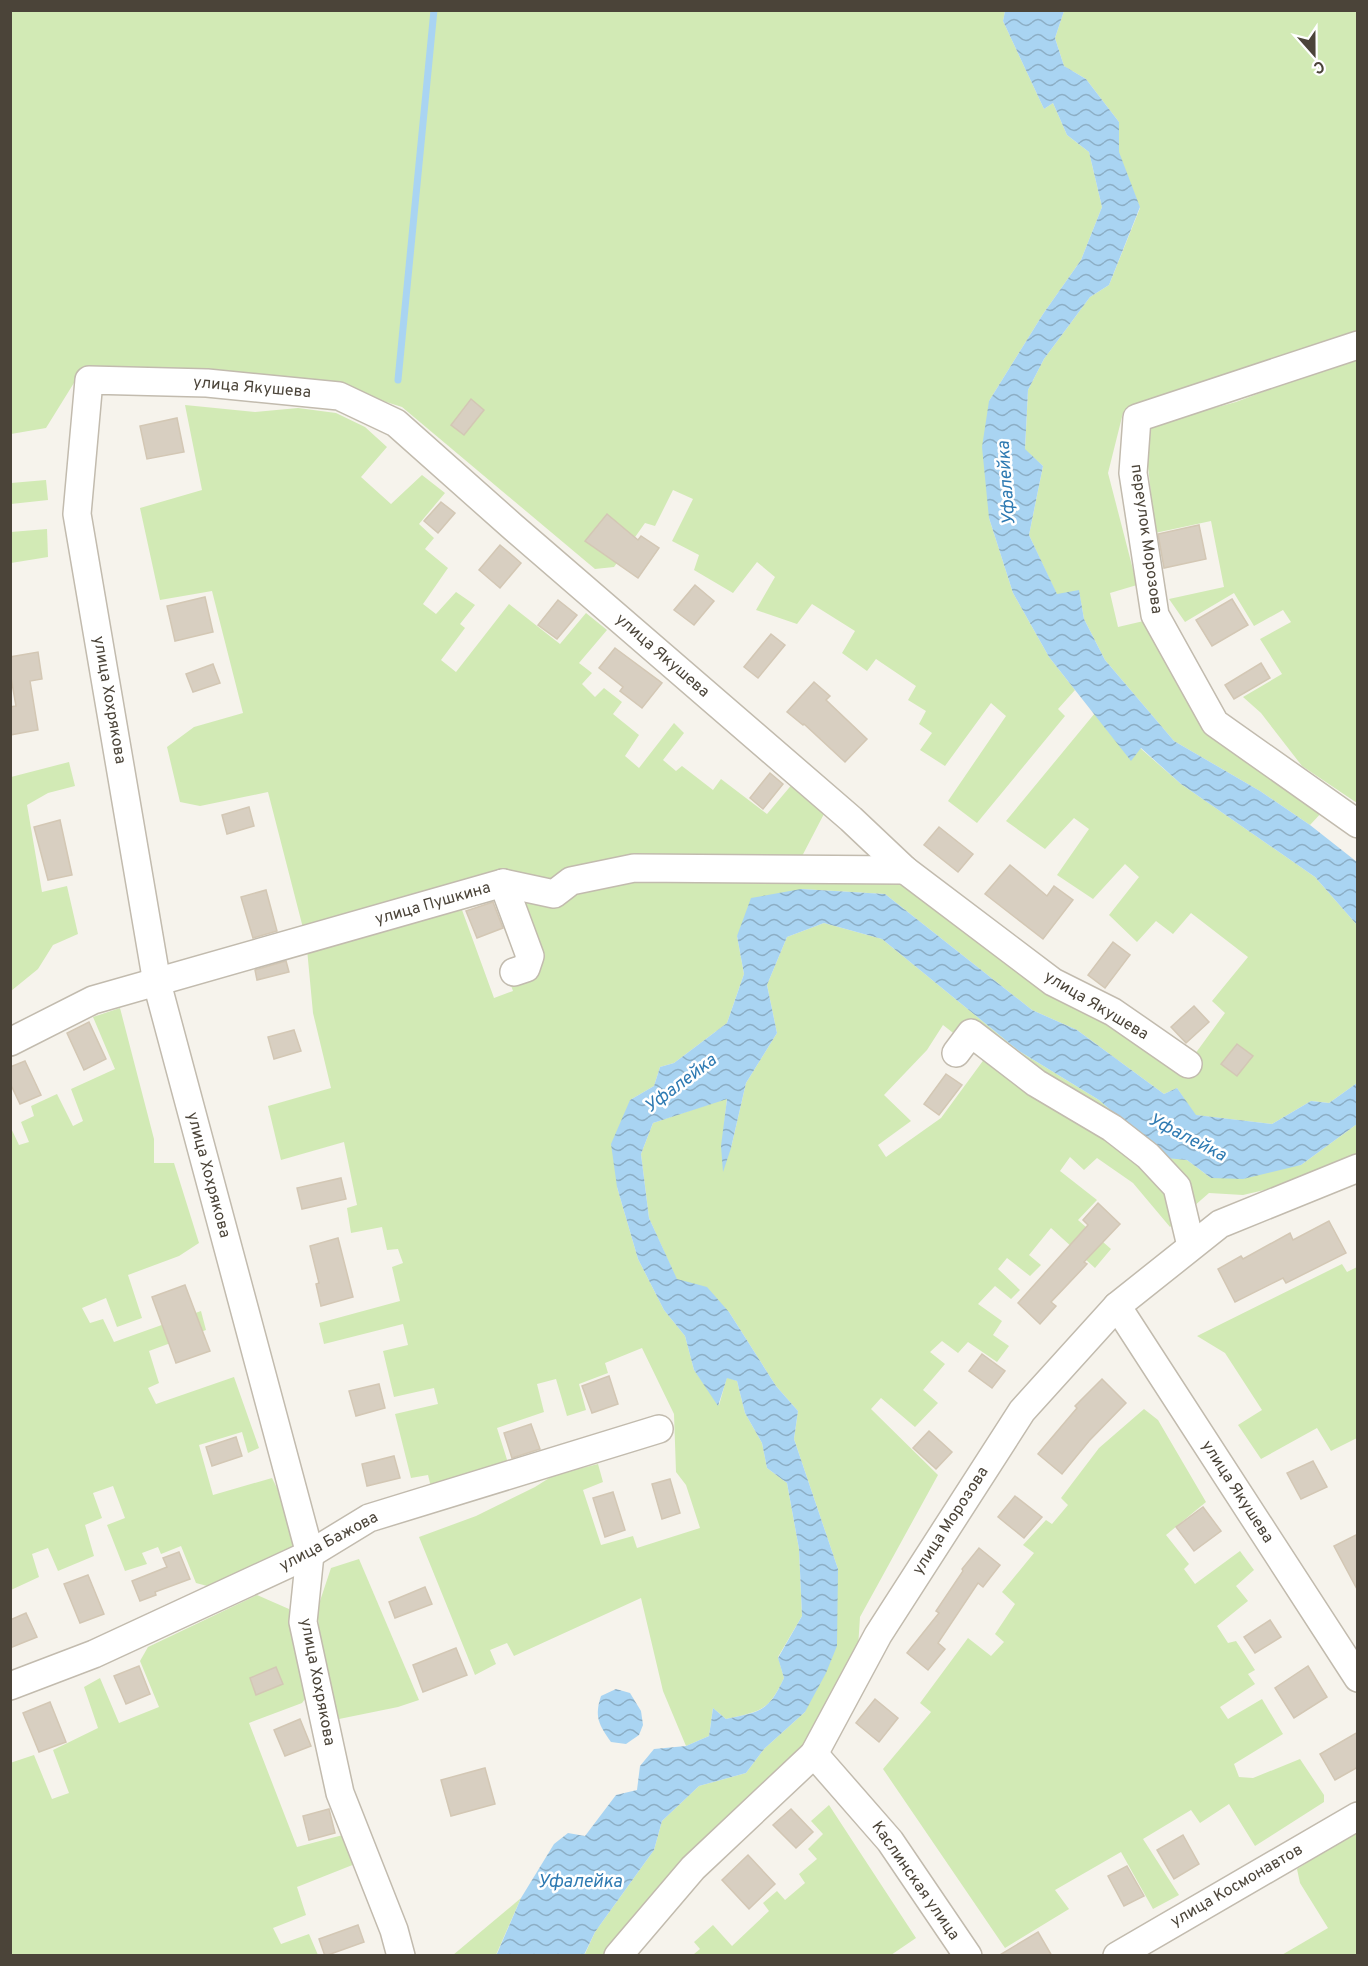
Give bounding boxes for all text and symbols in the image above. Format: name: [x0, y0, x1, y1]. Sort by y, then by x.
north arrow: [1284, 24, 1344, 84]
text: С: [1310, 55, 1327, 77]
street label: улица Якушева: [192, 373, 312, 403]
water label: Уфалейка: [993, 439, 1021, 526]
street label: переулок Морозова: [1126, 463, 1166, 615]
street label: улица Якушева: [611, 610, 713, 702]
street label: улица Хохрякова: [88, 634, 130, 766]
street label: улица Пушкина: [373, 878, 493, 930]
street label: улица Якушева: [1040, 967, 1152, 1045]
water label: Уфалейка: [640, 1049, 722, 1119]
water label: Уфалейка: [1144, 1109, 1230, 1168]
street label: улица Хохрякова: [182, 1110, 234, 1240]
street label: улица Якушева: [1196, 1437, 1278, 1547]
street label: улица Морозова: [909, 1463, 993, 1579]
street label: улица Бажова: [276, 1508, 382, 1576]
street label: улица Хохрякова: [295, 1617, 339, 1747]
street label: Каслинская улица: [867, 1818, 963, 1944]
street label: улица Космонавтов: [1167, 1840, 1307, 1932]
water label: Уфалейка: [538, 1871, 623, 1894]

